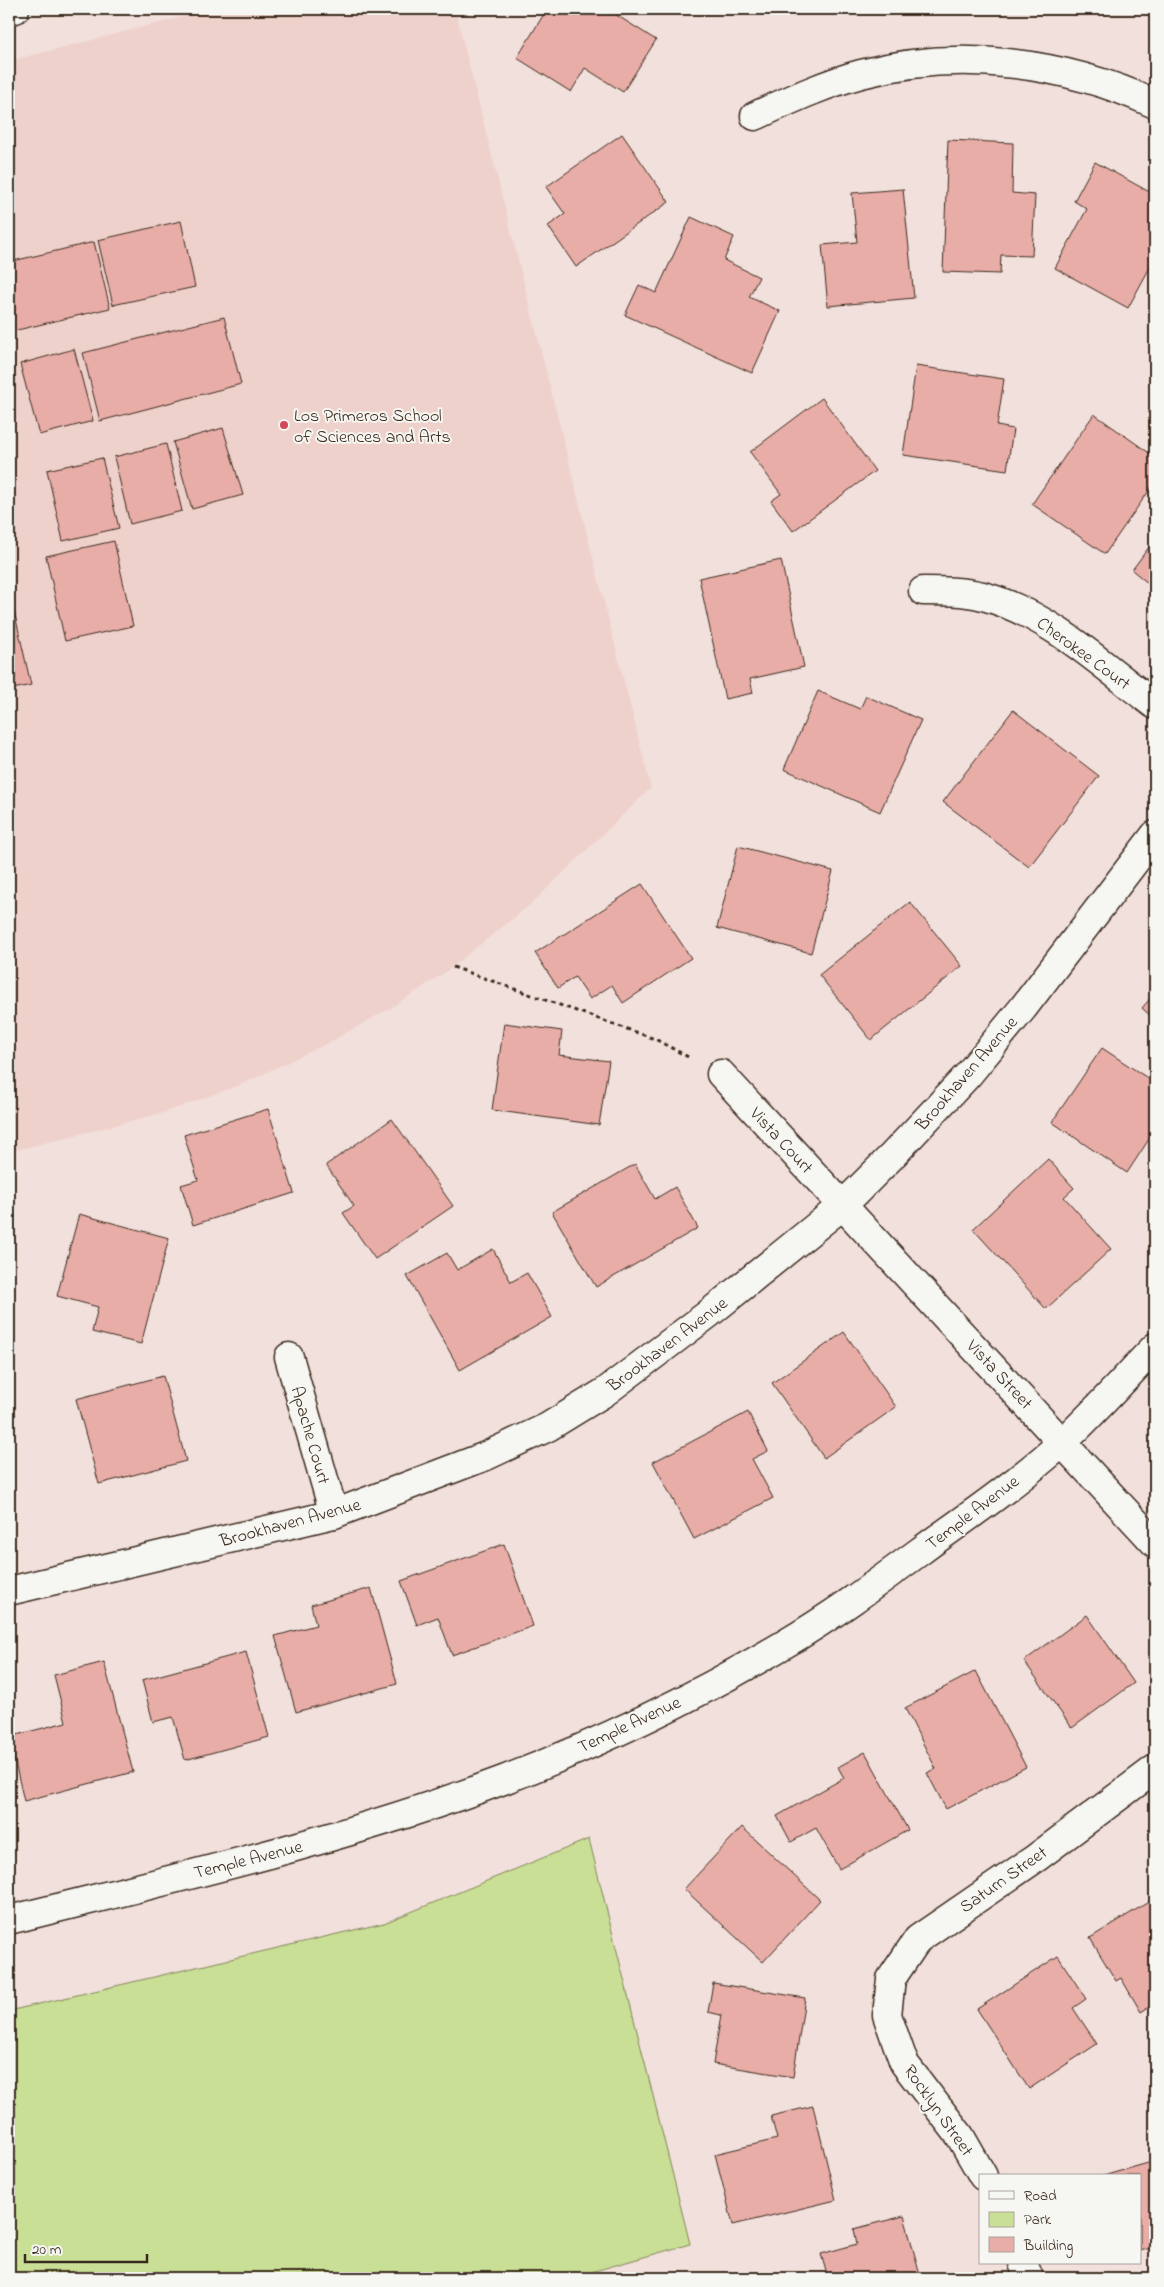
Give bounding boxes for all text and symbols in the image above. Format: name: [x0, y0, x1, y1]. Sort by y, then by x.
place label: Los Primeros School of Sciences and Arts: [294, 404, 451, 451]
marker: Los Primeros School of Sciences and Arts: [278, 419, 290, 431]
street label: Cherokee Court: [1030, 612, 1135, 698]
street label: Brookhaven Avenue: [910, 1010, 1025, 1138]
street label: Vista Court: [742, 1101, 818, 1181]
street label: Brookhaven Avenue: [602, 1291, 735, 1400]
street label: Vista Street: [959, 1334, 1038, 1416]
street label: Apache Court: [283, 1384, 335, 1488]
street label: Temple Avenue: [921, 1469, 1026, 1557]
street label: Brookhaven Avenue: [216, 1492, 365, 1555]
street label: Temple Avenue: [574, 1690, 686, 1761]
street label: Temple Avenue: [191, 1835, 306, 1887]
street label: Saturn Street: [955, 1841, 1053, 1921]
street label: Rocklyn Street: [896, 2060, 979, 2162]
legend: [979, 2174, 1142, 2264]
text: Road: [1024, 2185, 1057, 2207]
text: Park: [1024, 2209, 1052, 2231]
scale bar: [25, 2232, 148, 2264]
text: Building: [1023, 2235, 1073, 2258]
text: 20 m: [32, 2239, 62, 2261]

